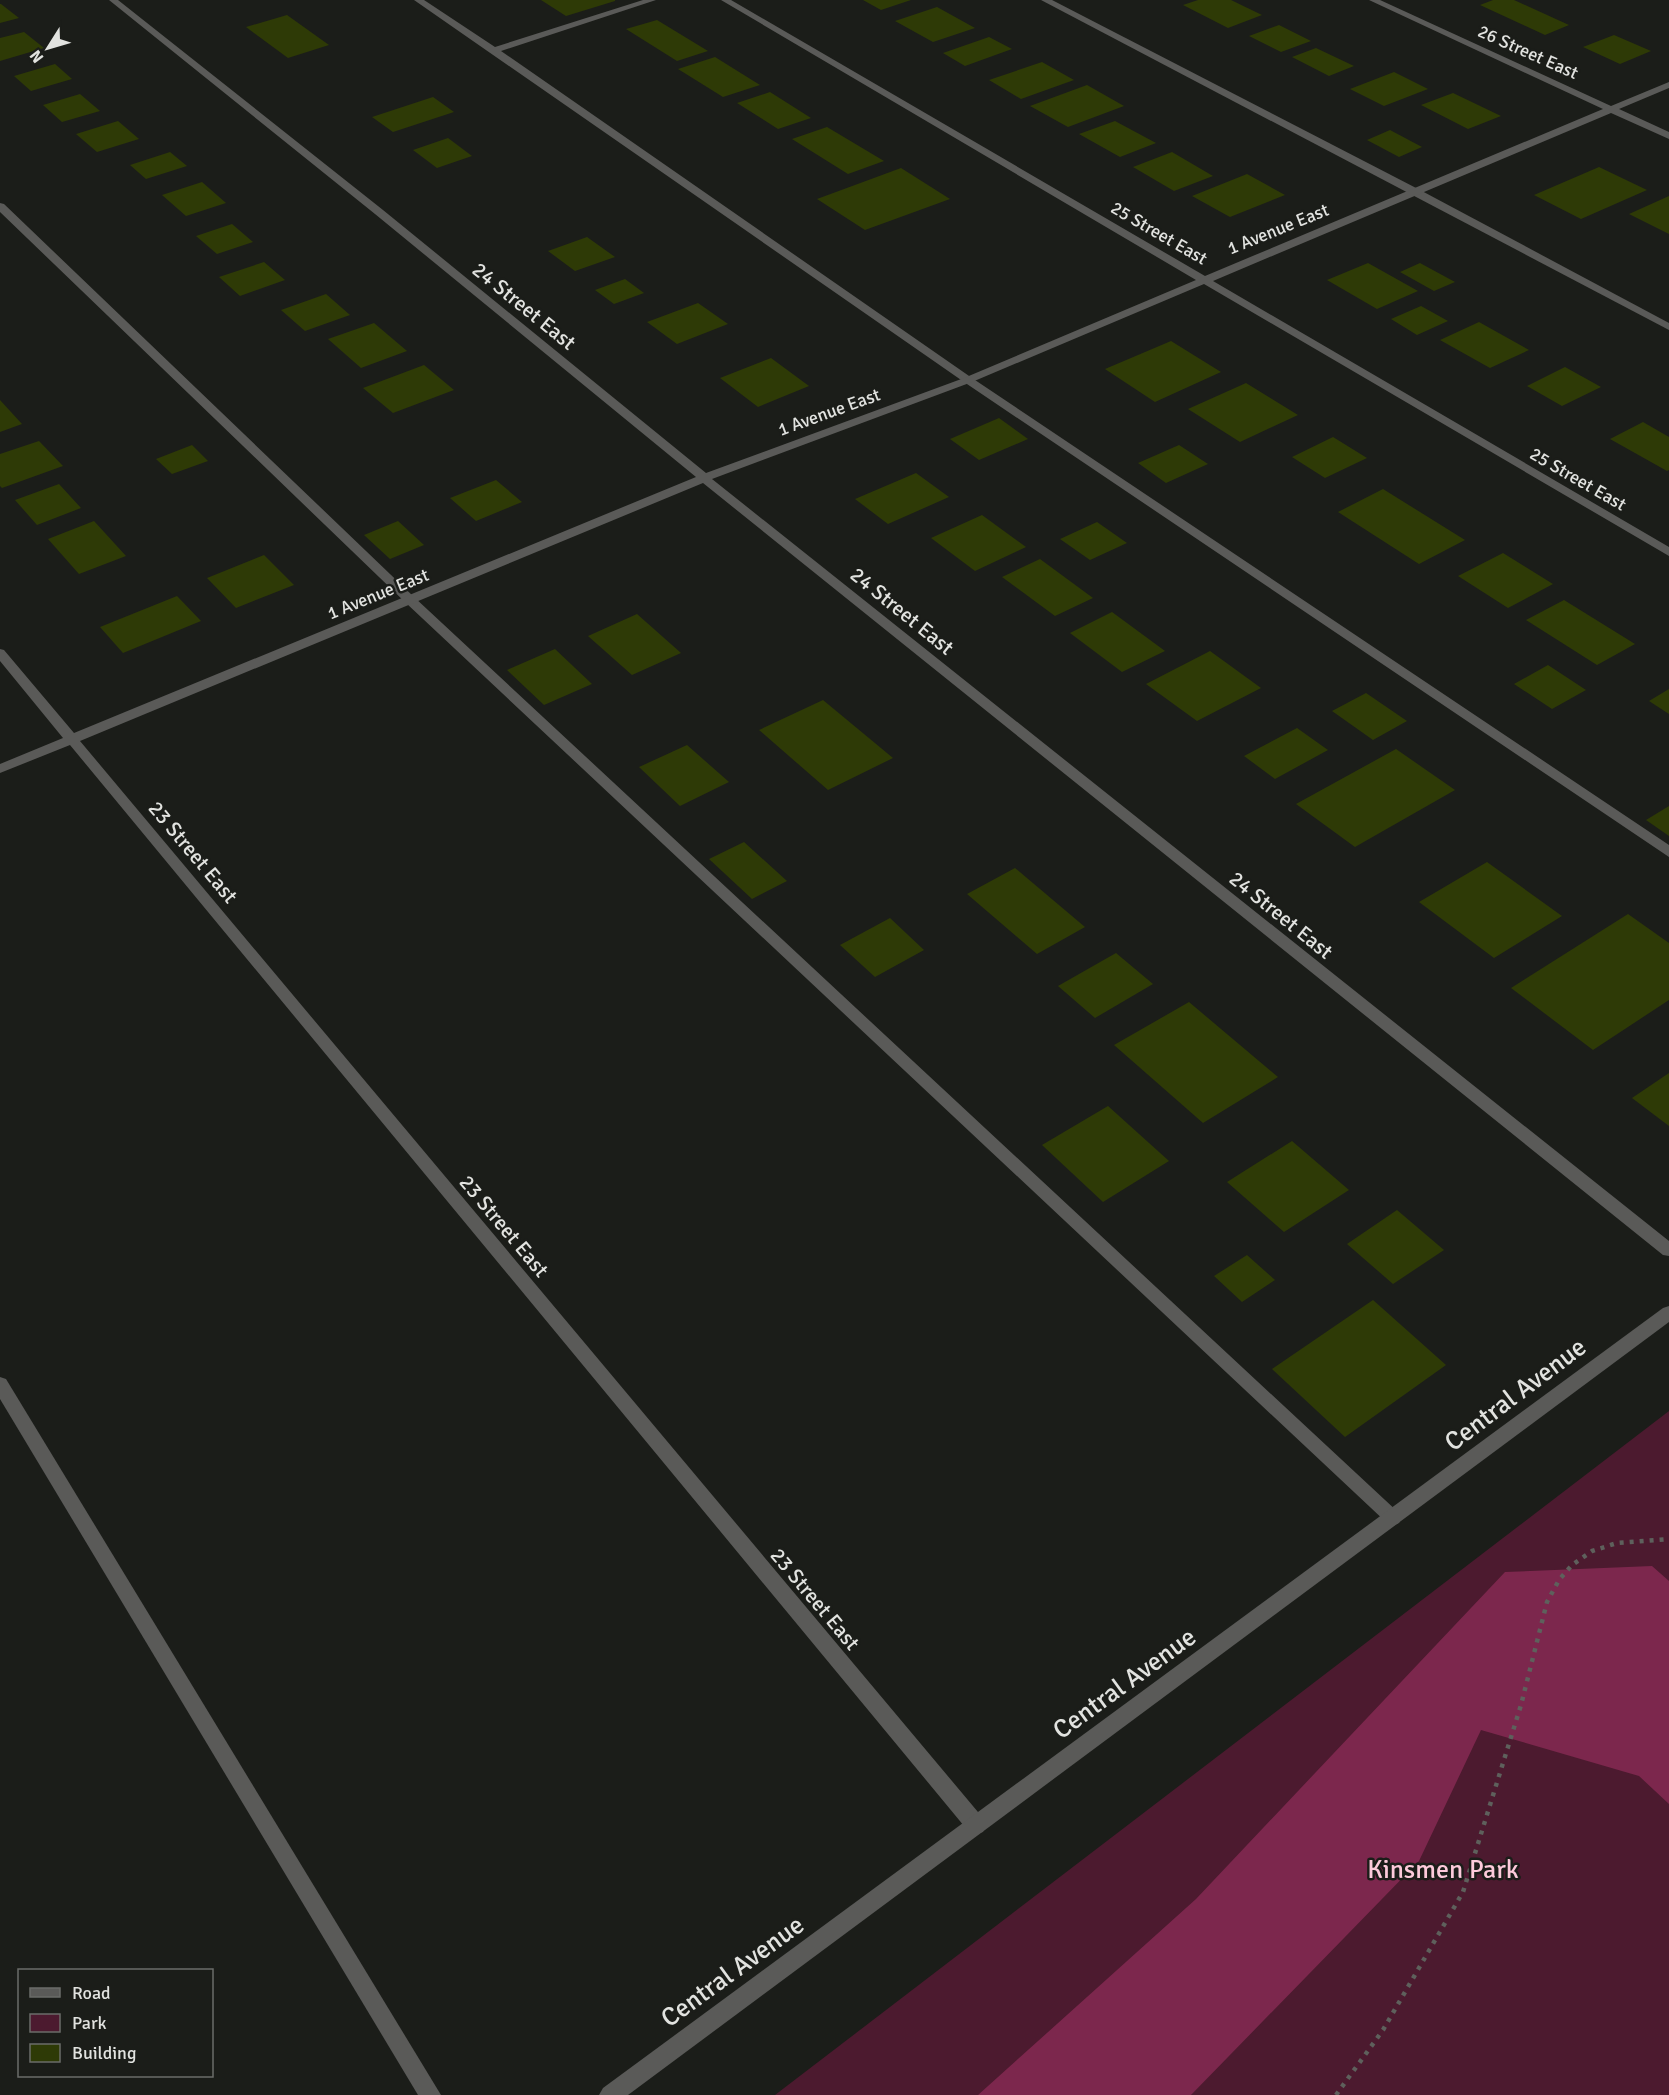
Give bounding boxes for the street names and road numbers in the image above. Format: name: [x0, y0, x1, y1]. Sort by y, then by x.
street label: 26 Street East: [1474, 20, 1582, 84]
street label: 25 Street East: [1107, 197, 1211, 269]
street label: 1 Avenue East: [1224, 199, 1332, 259]
street label: 24 Street East: [467, 256, 581, 356]
street label: 1 Avenue East: [775, 383, 883, 441]
street label: 25 Street East: [1526, 443, 1630, 515]
street label: 24 Street East: [845, 561, 959, 661]
street label: 1 Avenue East: [324, 564, 432, 624]
street label: 23 Street East: [143, 796, 243, 908]
street label: 24 Street East: [1224, 865, 1338, 965]
street label: 23 Street East: [454, 1170, 554, 1282]
street label: Central Avenue: [1438, 1331, 1593, 1458]
street label: 23 Street East: [765, 1543, 865, 1655]
street label: Central Avenue: [1047, 1621, 1202, 1746]
street label: Central Avenue: [655, 1909, 810, 2034]

